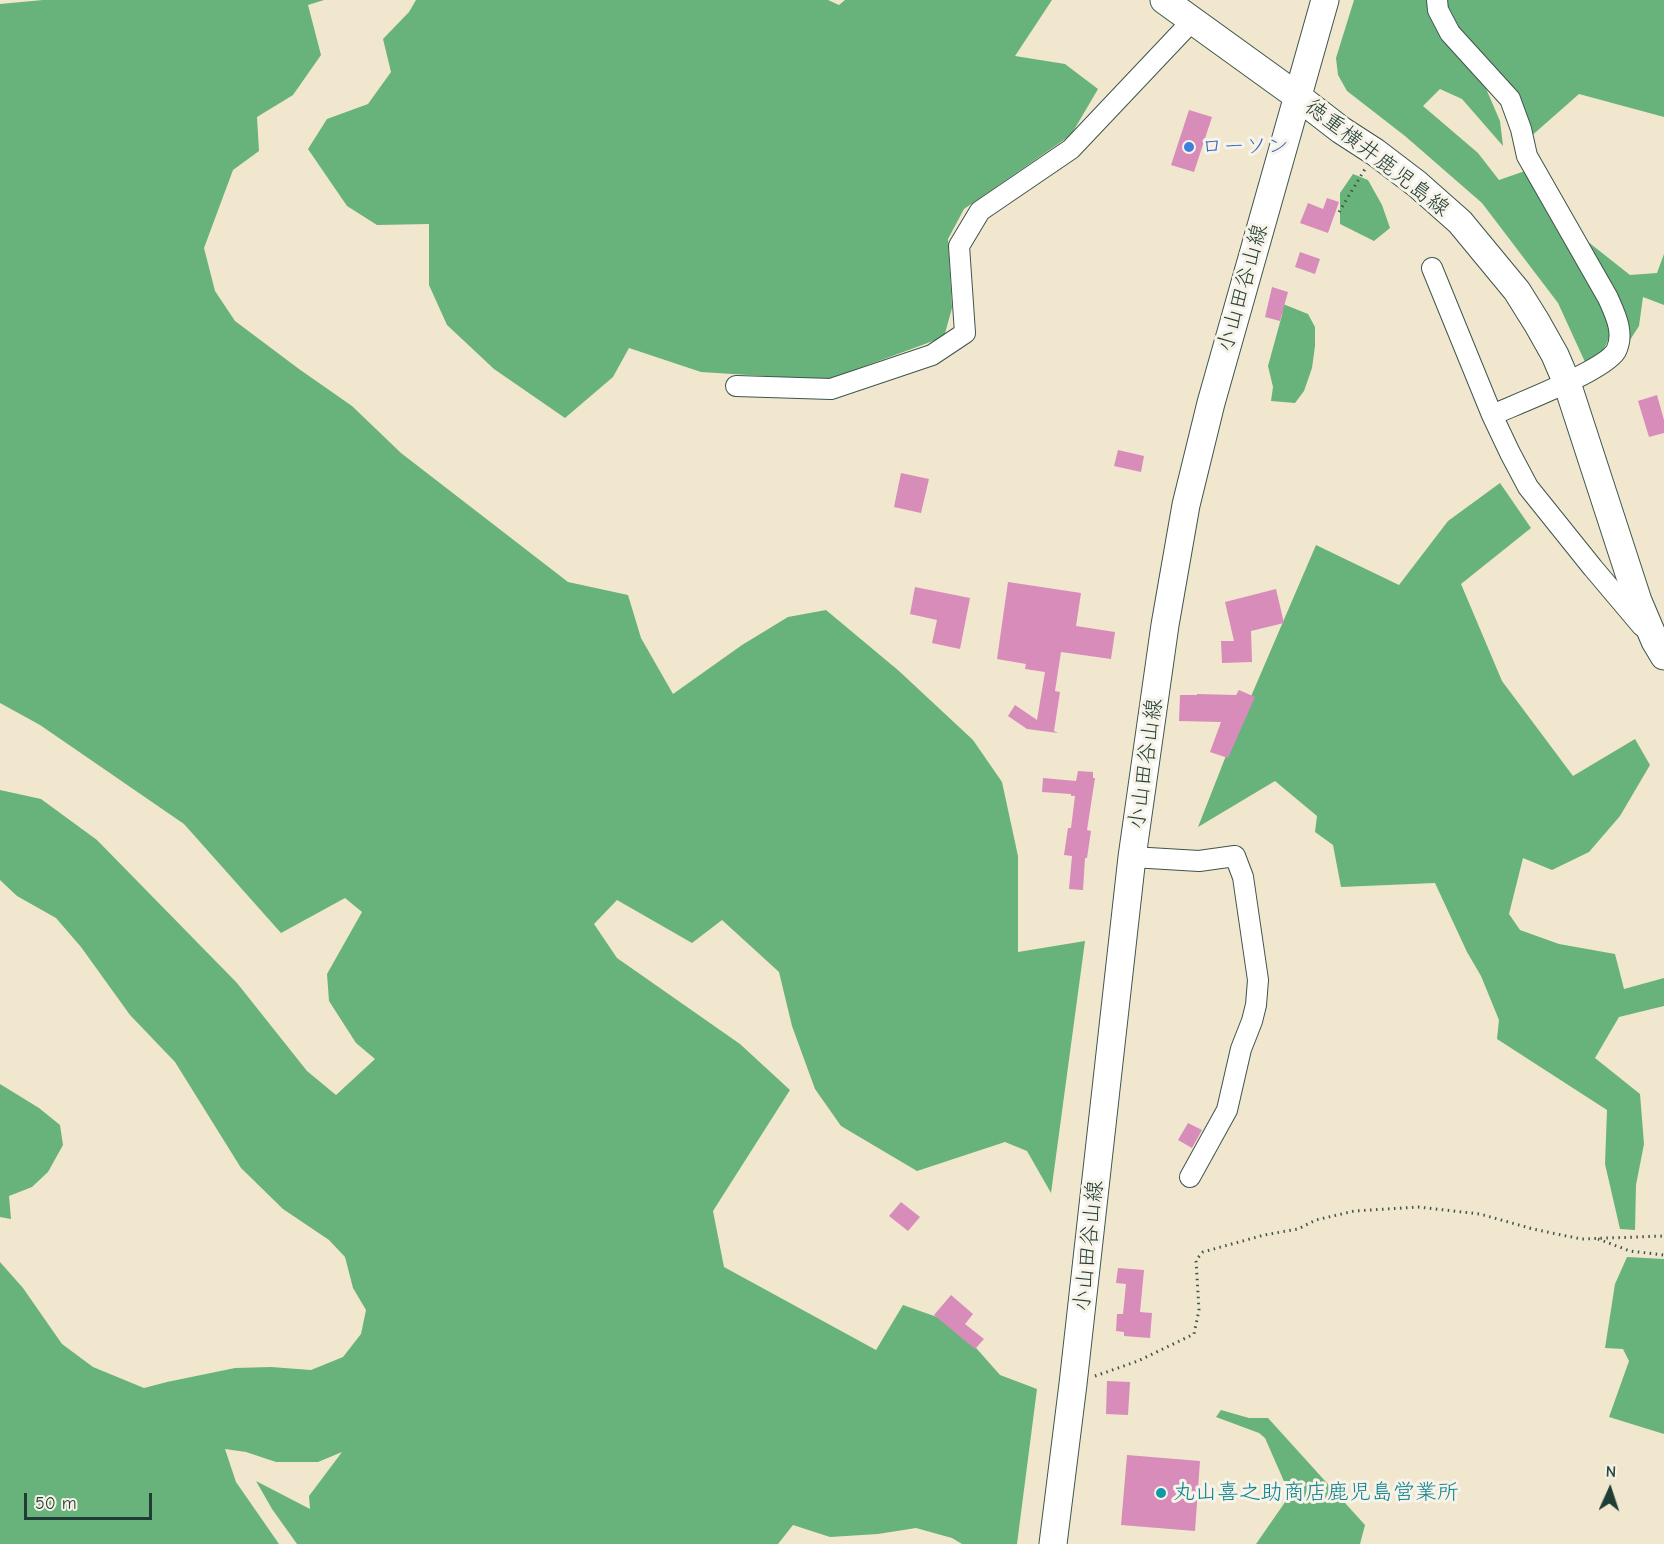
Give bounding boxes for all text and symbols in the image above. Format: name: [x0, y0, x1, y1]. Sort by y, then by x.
street label: 徳重横井鹿児島線: [1300, 93, 1454, 223]
place label: ローソン: [1201, 134, 1289, 160]
marker: ローソン: [1182, 140, 1196, 154]
street label: 小山田谷山線: [1212, 221, 1274, 355]
street label: 小山田谷山線: [1124, 697, 1168, 831]
street label: 小山田谷山線: [1069, 1179, 1109, 1313]
north arrow: [1580, 1460, 1640, 1520]
text: N: [1605, 1463, 1617, 1481]
place label: 丸山喜之助商店鹿児島営業所: [1173, 1480, 1459, 1506]
scale bar: [27, 1481, 154, 1519]
marker: 丸山喜之助商店鹿児島営業所: [1154, 1486, 1168, 1500]
text: 50 m: [35, 1493, 77, 1514]

